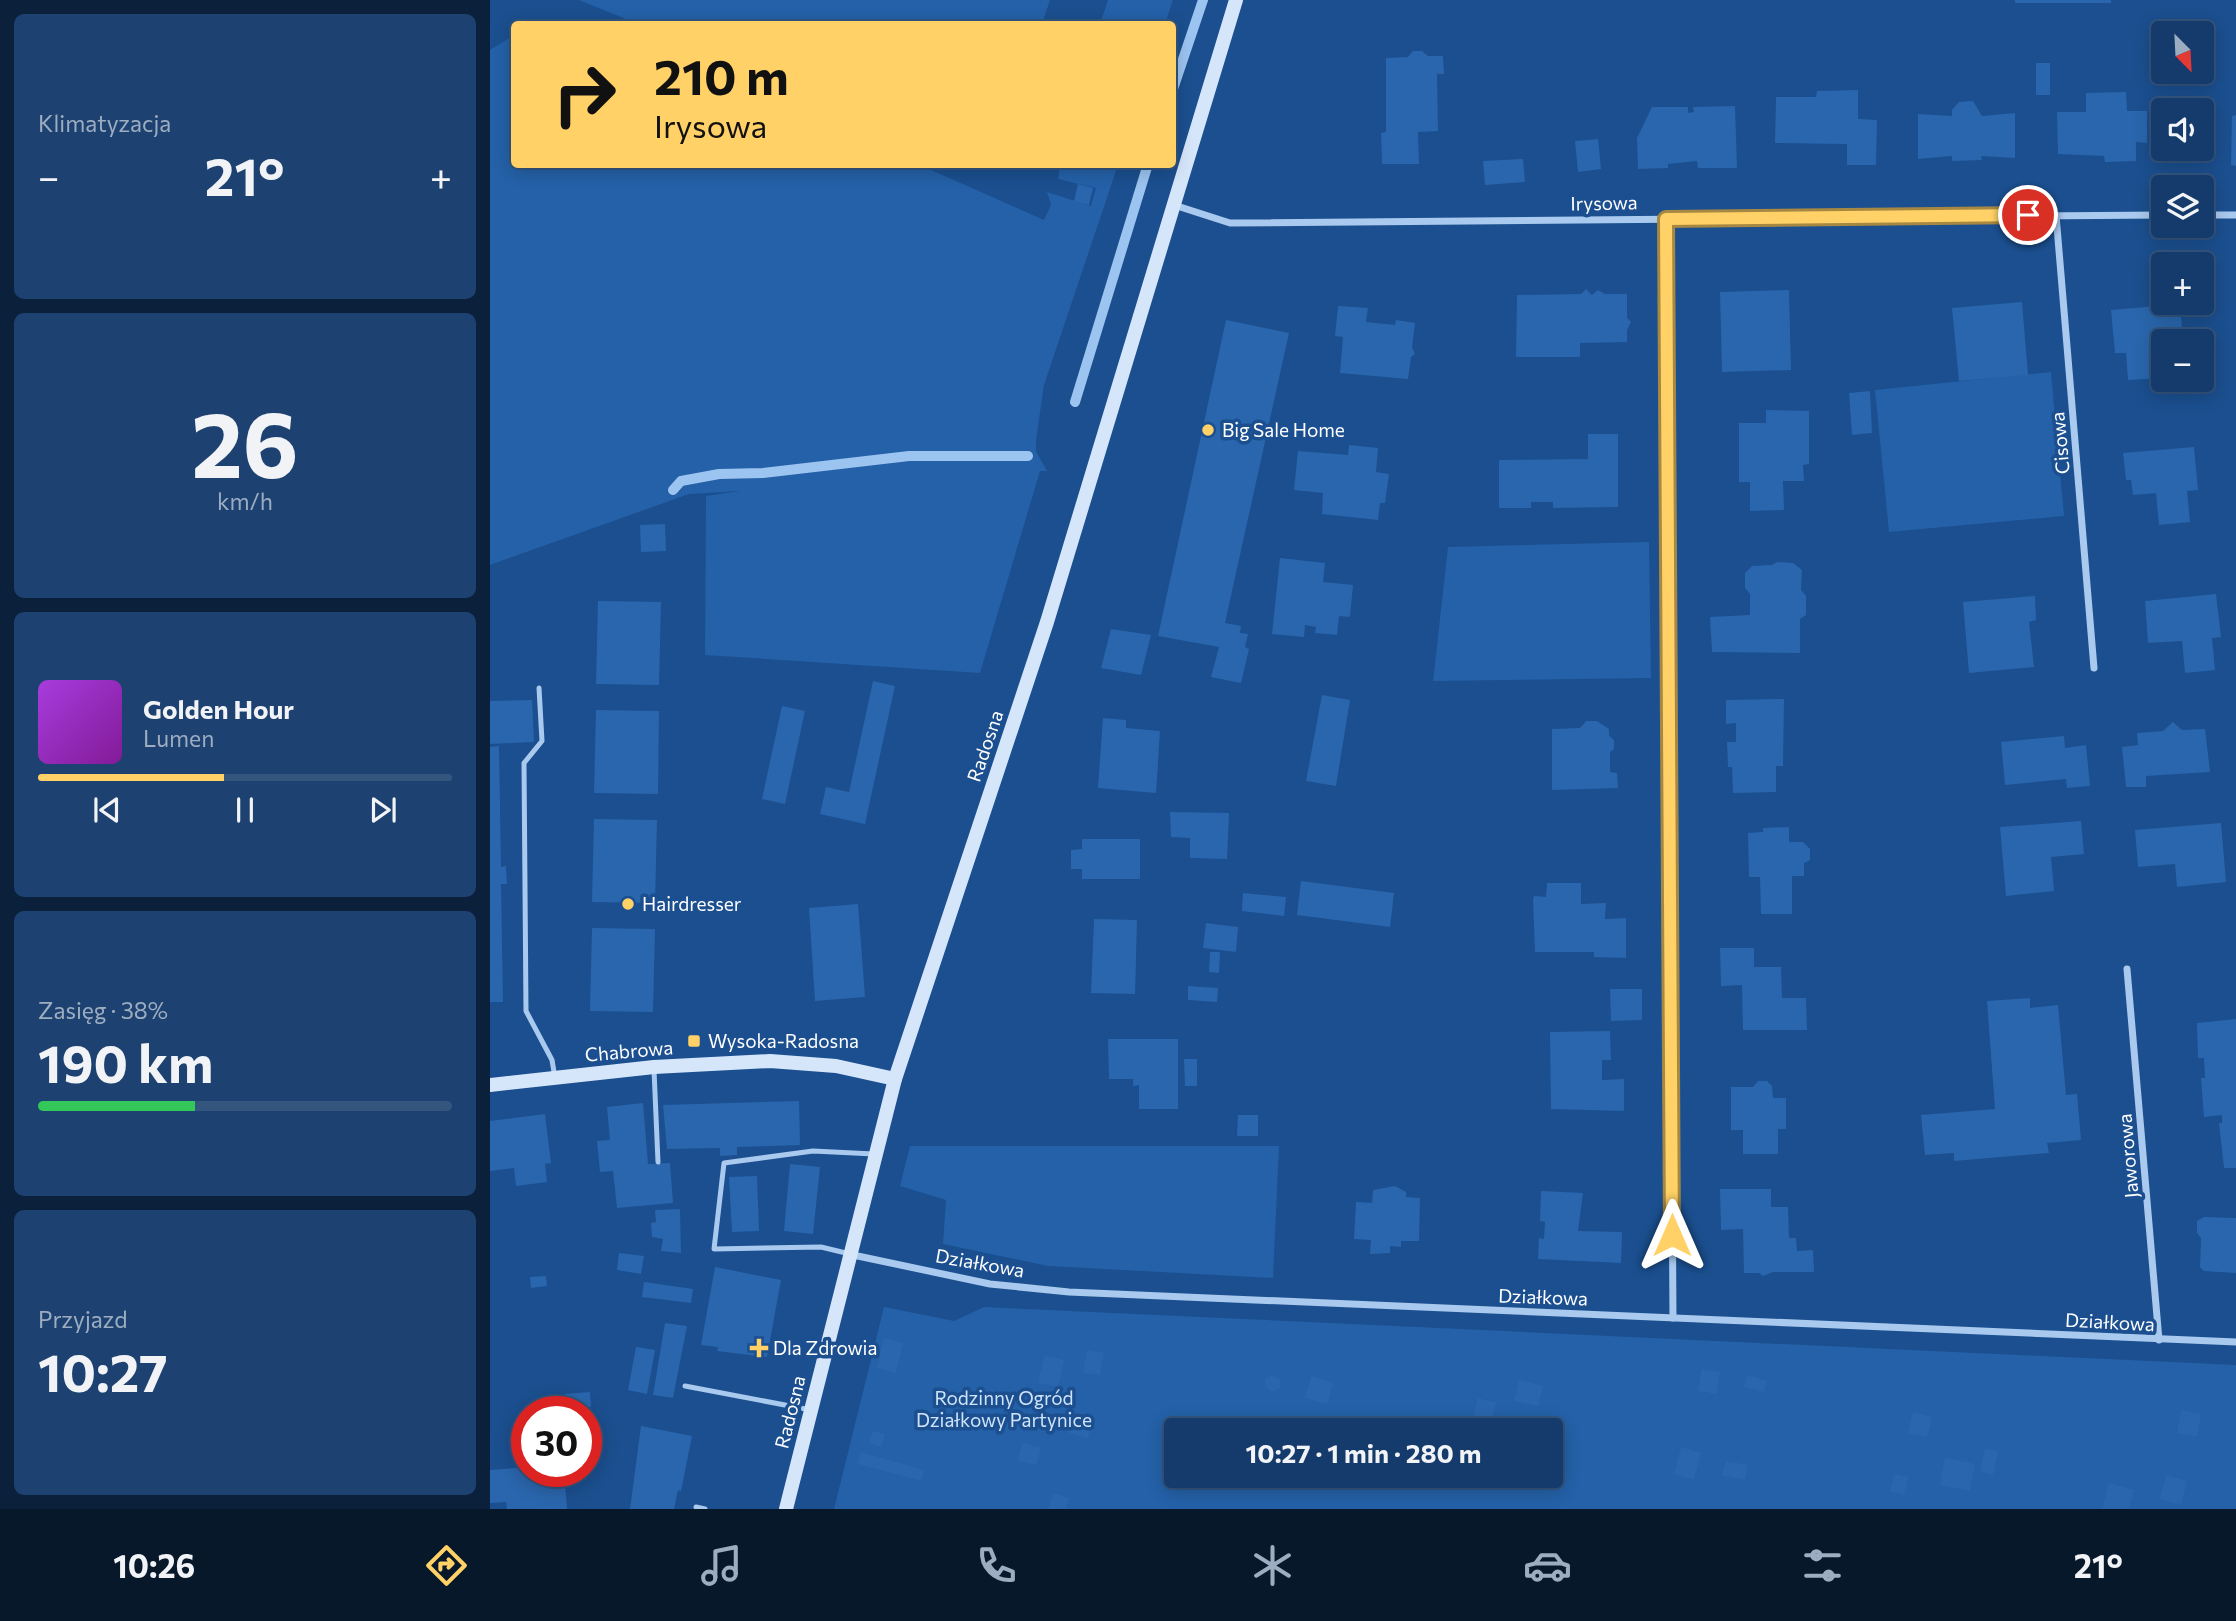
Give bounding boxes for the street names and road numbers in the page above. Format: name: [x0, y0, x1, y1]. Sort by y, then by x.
street label: Irysowa: [1570, 190, 1638, 215]
street label: Cisowa: [2045, 411, 2074, 475]
street label: Radosna: [962, 707, 1007, 785]
street label: Chabrowa: [584, 1035, 674, 1066]
street label: Jaworowa: [2112, 1113, 2143, 1199]
street label: Działkowa: [934, 1243, 1026, 1282]
street label: Działkowa: [1498, 1283, 1588, 1310]
street label: Działkowa: [2065, 1308, 2155, 1335]
street label: Radosna: [769, 1373, 810, 1451]

